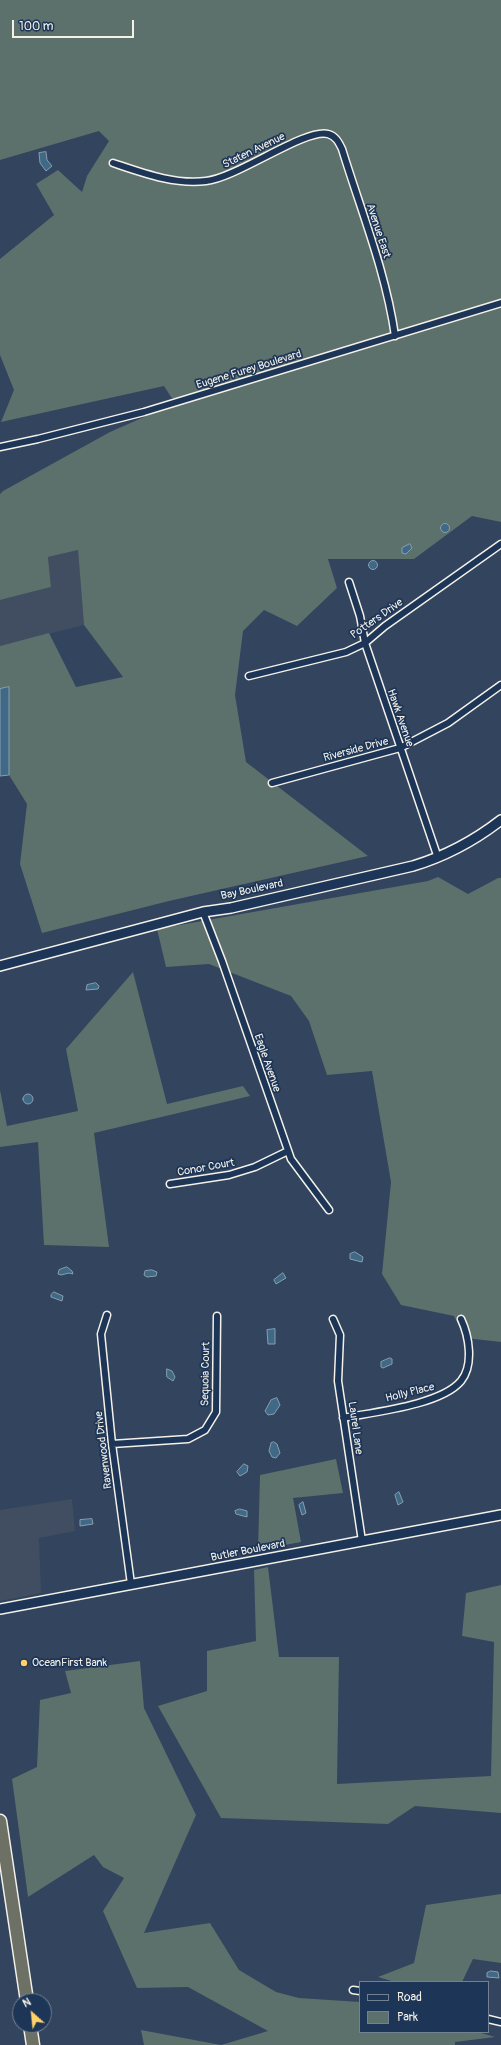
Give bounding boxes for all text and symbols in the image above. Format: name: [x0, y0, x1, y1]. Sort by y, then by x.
scale bar: [14, 12, 136, 38]
text: 100 m: [19, 19, 53, 34]
street label: Staten Avenue: [221, 130, 287, 172]
street label: Avenue East: [363, 202, 393, 260]
street label: Eugene Furey Boulevard: [195, 348, 303, 392]
street label: Potters Drive: [348, 596, 406, 642]
street label: Hawk Avenue: [384, 687, 416, 749]
street label: Riverside Drive: [322, 735, 390, 765]
street label: Bay Boulevard: [220, 877, 284, 903]
street label: Eagle Avenue: [251, 1032, 283, 1094]
street label: Conor Court: [176, 1156, 236, 1180]
street label: Sequoia Court: [199, 1342, 213, 1406]
street label: Holly Place: [384, 1381, 436, 1405]
street label: Laurel Lane: [345, 1401, 365, 1455]
street label: Ravenwood Drive: [93, 1410, 115, 1490]
street label: Butler Boulevard: [210, 1537, 286, 1565]
place label: OceanFirst Bank: [32, 1656, 107, 1670]
marker: OceanFirst Bank: [19, 1658, 29, 1668]
legend: [359, 1981, 489, 2033]
text: Road: [397, 1990, 422, 2005]
north arrow: [12, 1993, 52, 2033]
text: N: [21, 1995, 33, 2010]
text: Park: [397, 2010, 418, 2025]

